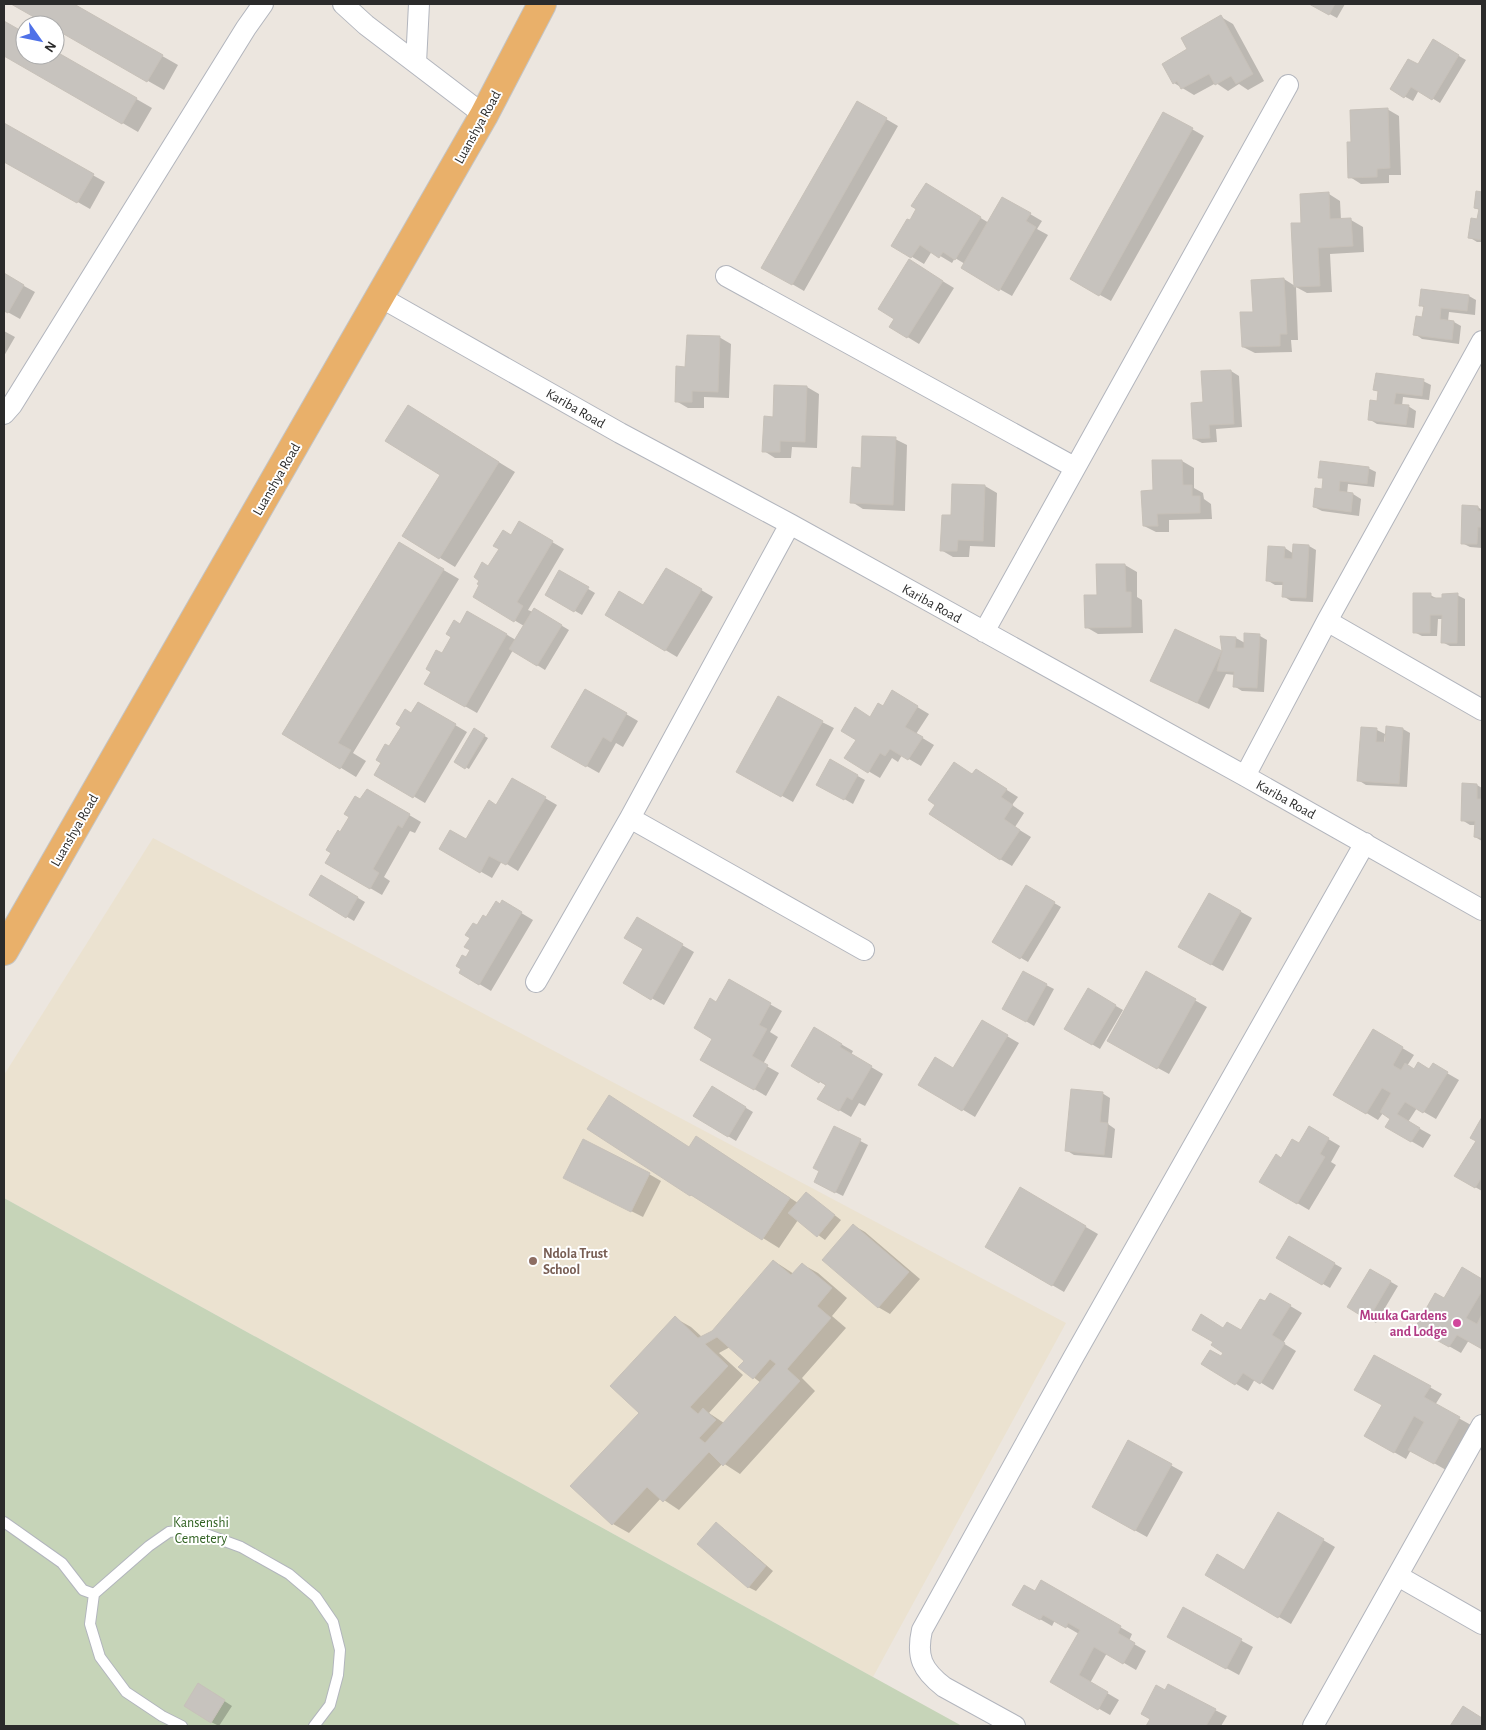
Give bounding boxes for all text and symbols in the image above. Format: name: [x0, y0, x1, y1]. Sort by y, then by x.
north arrow: [15, 15, 65, 65]
text: N: [42, 39, 59, 54]
street label: Luanshya Road: [452, 89, 504, 166]
street label: Kariba Road: [544, 386, 607, 431]
street label: Luanshya Road: [251, 441, 303, 518]
street label: Kariba Road: [899, 582, 964, 626]
street label: Kariba Road: [1253, 778, 1318, 822]
street label: Luanshya Road: [49, 792, 101, 869]
place label: Ndola Trust School: [543, 1247, 608, 1277]
marker: Ndola Trust School: [527, 1255, 539, 1267]
place label: Muuka Gardens and Lodge: [1359, 1309, 1447, 1339]
marker: Muuka Gardens and Lodge: [1451, 1317, 1463, 1329]
park label: Kansenshi Cemetery: [173, 1516, 229, 1546]

